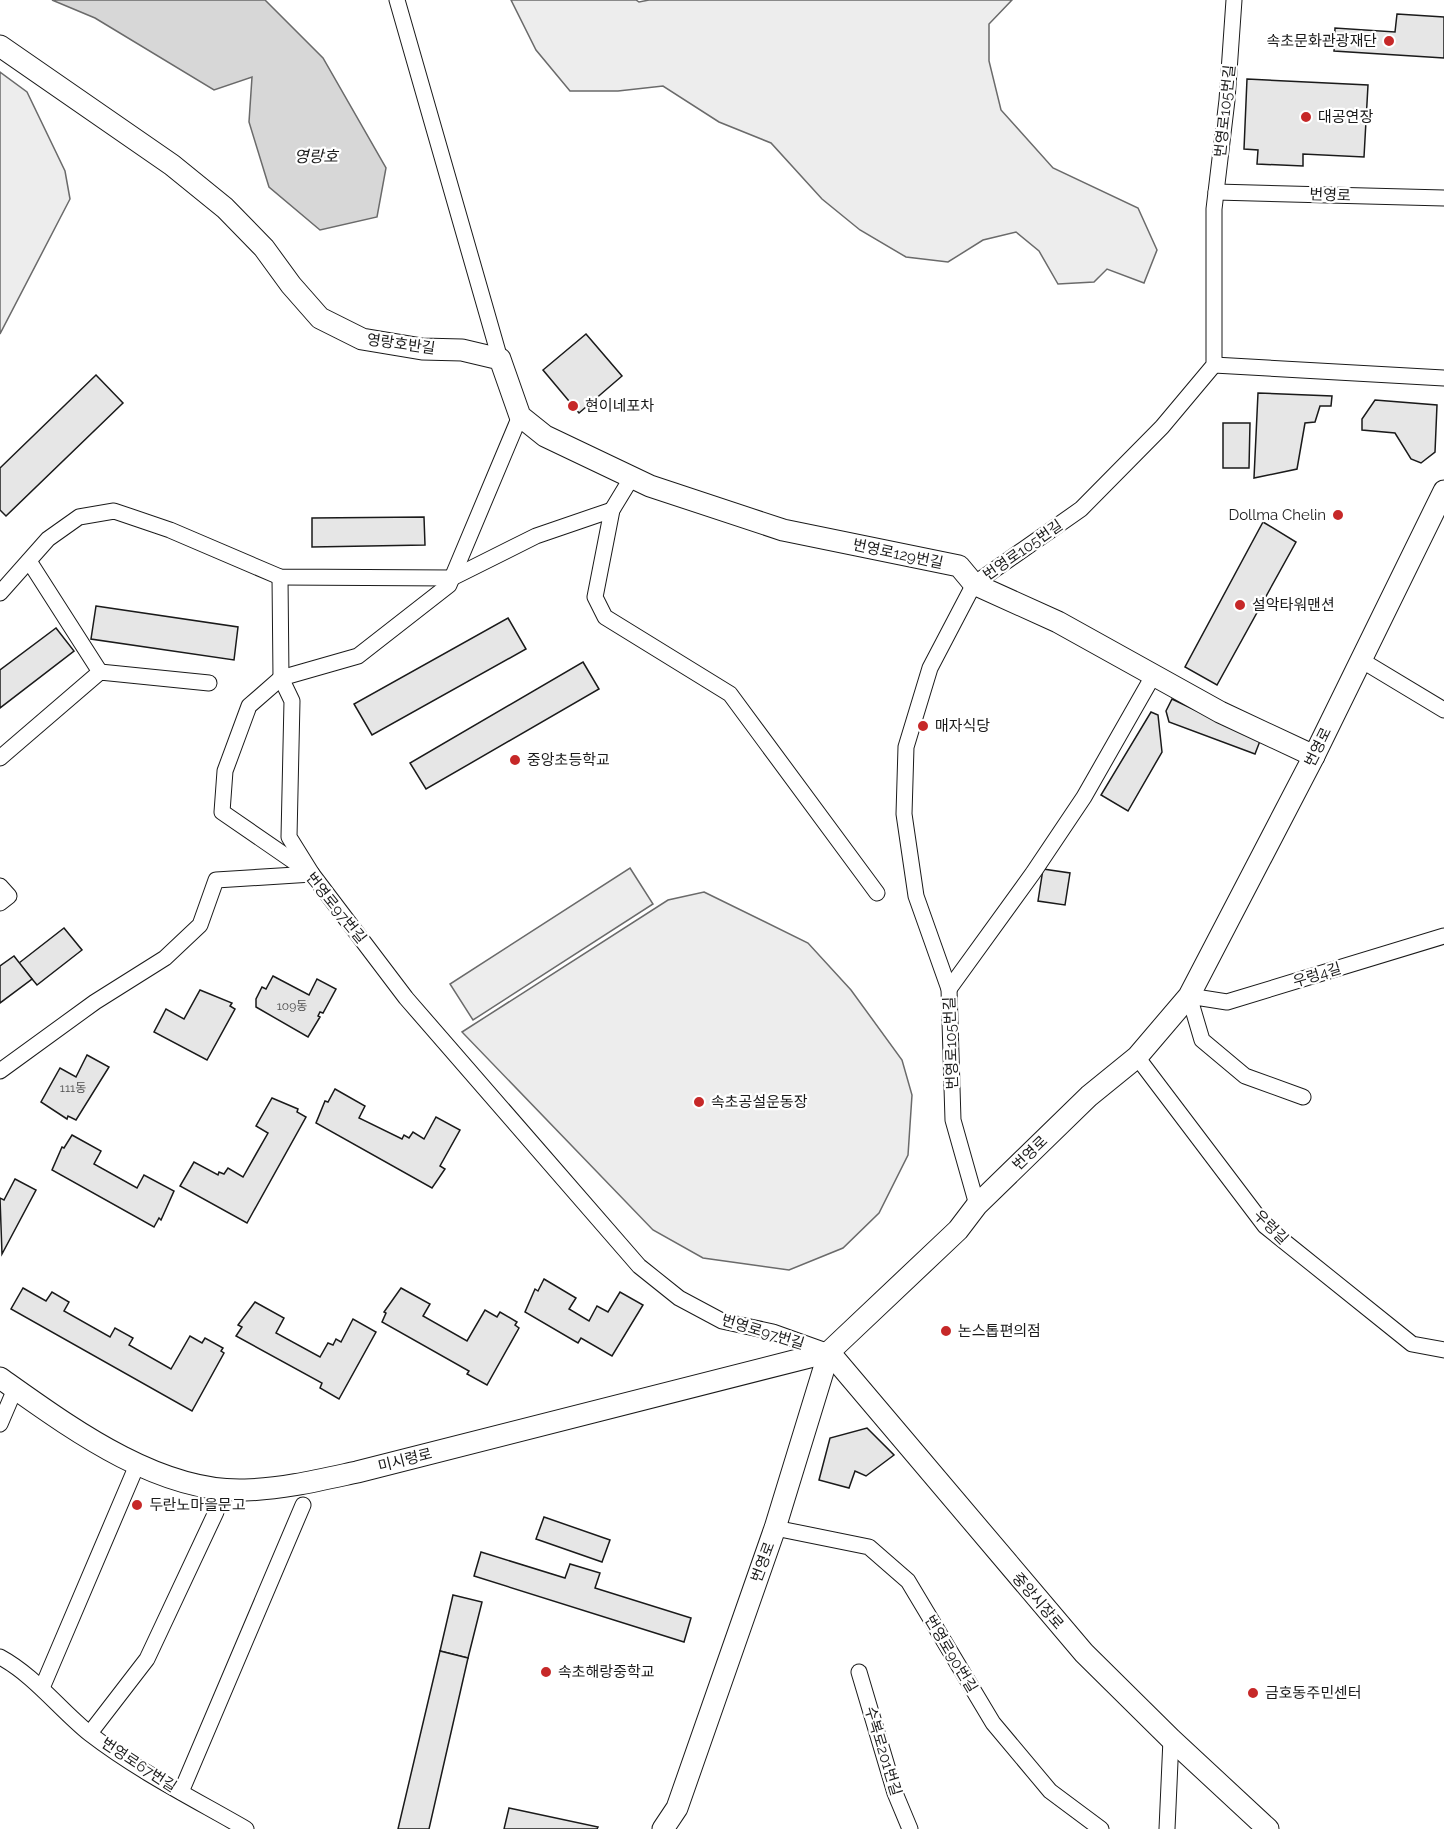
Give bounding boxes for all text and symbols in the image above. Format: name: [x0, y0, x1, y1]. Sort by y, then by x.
place label: 속초문화관광재단: [1267, 32, 1377, 50]
marker: 속초문화관광재단: [1382, 34, 1396, 48]
street label: 번영로105번길: [1211, 64, 1239, 158]
place label: 대공연장: [1318, 108, 1373, 126]
marker: 대공연장: [1299, 110, 1313, 124]
water label: 영랑호: [294, 147, 339, 166]
street label: 번영로: [1309, 185, 1351, 205]
street label: 영랑호반길: [366, 330, 436, 358]
place label: 현이네포차: [585, 397, 654, 415]
marker: 현이네포차: [566, 399, 580, 413]
place label: Dollma Chelin: [1228, 506, 1326, 524]
marker: Dollma Chelin: [1331, 508, 1345, 522]
street label: 번영로105번길: [980, 516, 1066, 584]
street label: 번영로129번길: [851, 536, 945, 572]
place label: 설악타워맨션: [1252, 596, 1335, 614]
marker: 설악타워맨션: [1233, 598, 1247, 612]
place label: 매자식당: [935, 717, 990, 735]
marker: 매자식당: [916, 719, 930, 733]
street label: 번영로: [1301, 724, 1335, 770]
place label: 중앙초등학교: [527, 751, 610, 769]
marker: 중앙초등학교: [508, 753, 522, 767]
street label: 번영로97번길: [302, 869, 370, 947]
street label: 우렁4길: [1291, 959, 1343, 991]
street label: 번영로105번길: [940, 996, 962, 1090]
house number: 109동: [277, 999, 307, 1013]
house number: 111동: [60, 1081, 86, 1095]
place label: 속초공설운동장: [711, 1093, 808, 1111]
marker: 속초공설운동장: [692, 1095, 706, 1109]
street label: 번영로: [1009, 1132, 1051, 1174]
street label: 우렁길: [1250, 1206, 1292, 1248]
street label: 번영로97번길: [719, 1311, 807, 1353]
place label: 논스톱편의점: [958, 1322, 1041, 1340]
marker: 논스톱편의점: [939, 1324, 953, 1338]
street label: 미시령로: [376, 1445, 434, 1475]
place label: 두란노마을문고: [149, 1496, 246, 1514]
marker: 두란노마을문고: [130, 1498, 144, 1512]
street label: 번영로: [747, 1539, 779, 1585]
street label: 중앙시장로: [1009, 1569, 1067, 1633]
street label: 번영로90번길: [921, 1612, 981, 1696]
place label: 속초해랑중학교: [558, 1663, 655, 1681]
marker: 속초해랑중학교: [539, 1665, 553, 1679]
place label: 금호동주민센터: [1265, 1684, 1362, 1702]
marker: 금호동주민센터: [1246, 1686, 1260, 1700]
street label: 수복로201번길: [861, 1704, 905, 1798]
street label: 번영로67번길: [98, 1734, 180, 1796]

